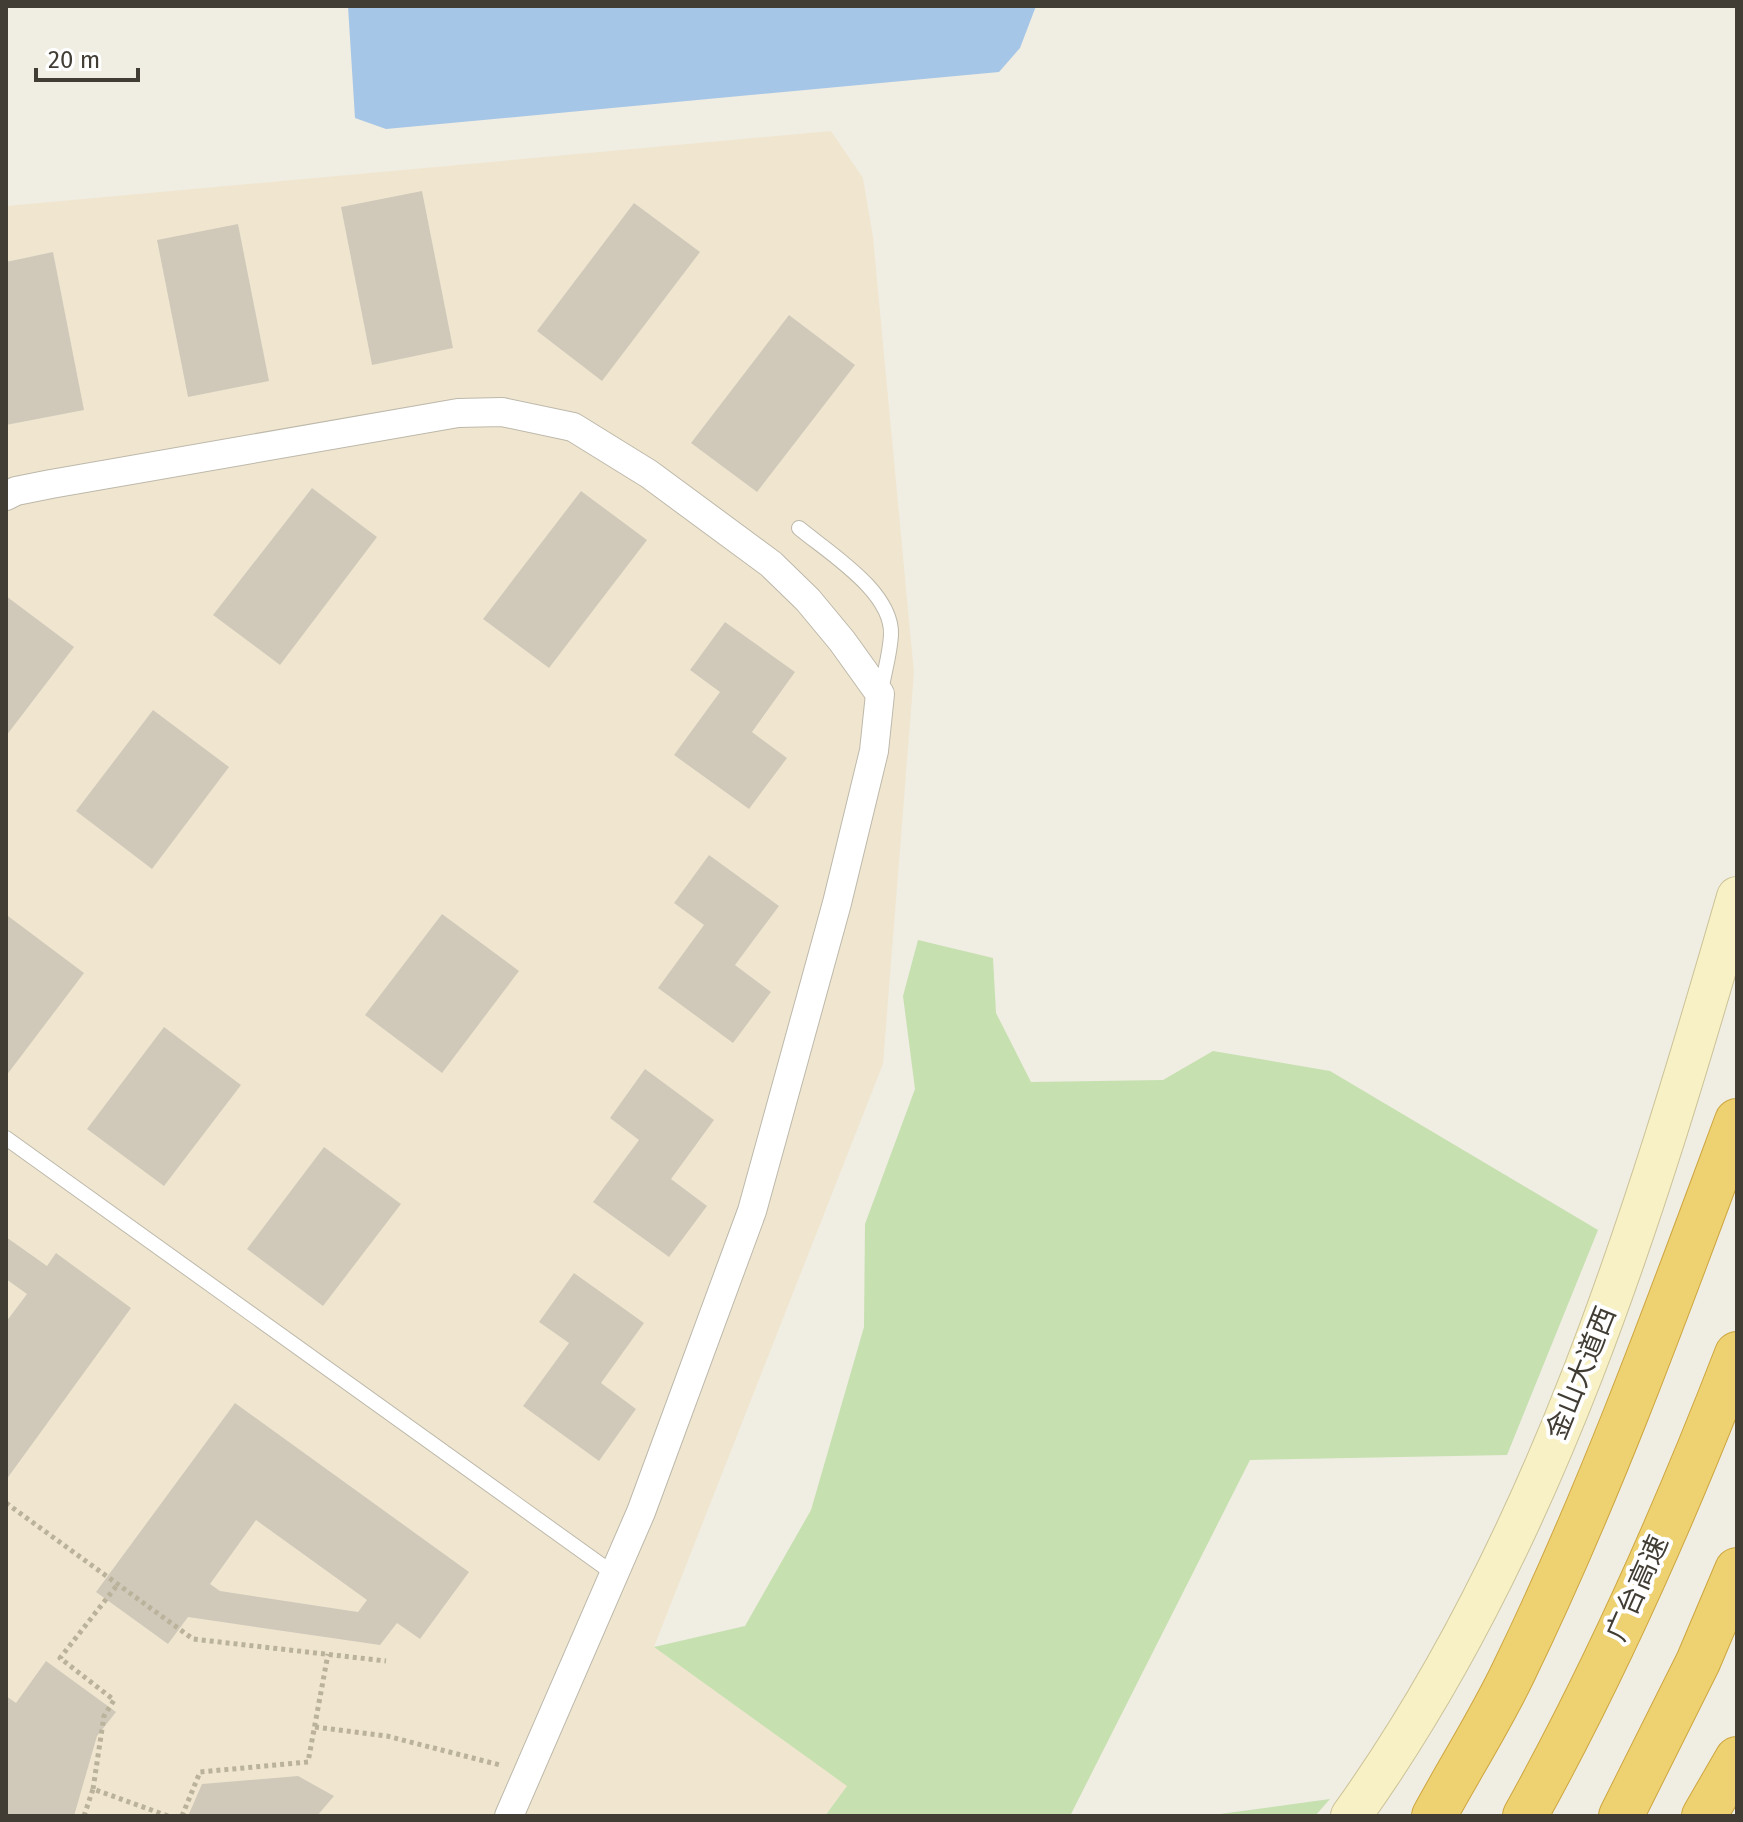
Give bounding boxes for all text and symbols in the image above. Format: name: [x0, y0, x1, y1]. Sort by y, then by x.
scale bar: [36, 32, 138, 82]
text: 20 m: [48, 46, 100, 74]
street label: 金山大道西: [1539, 1302, 1623, 1444]
street label: 广台高速: [1599, 1530, 1675, 1646]

